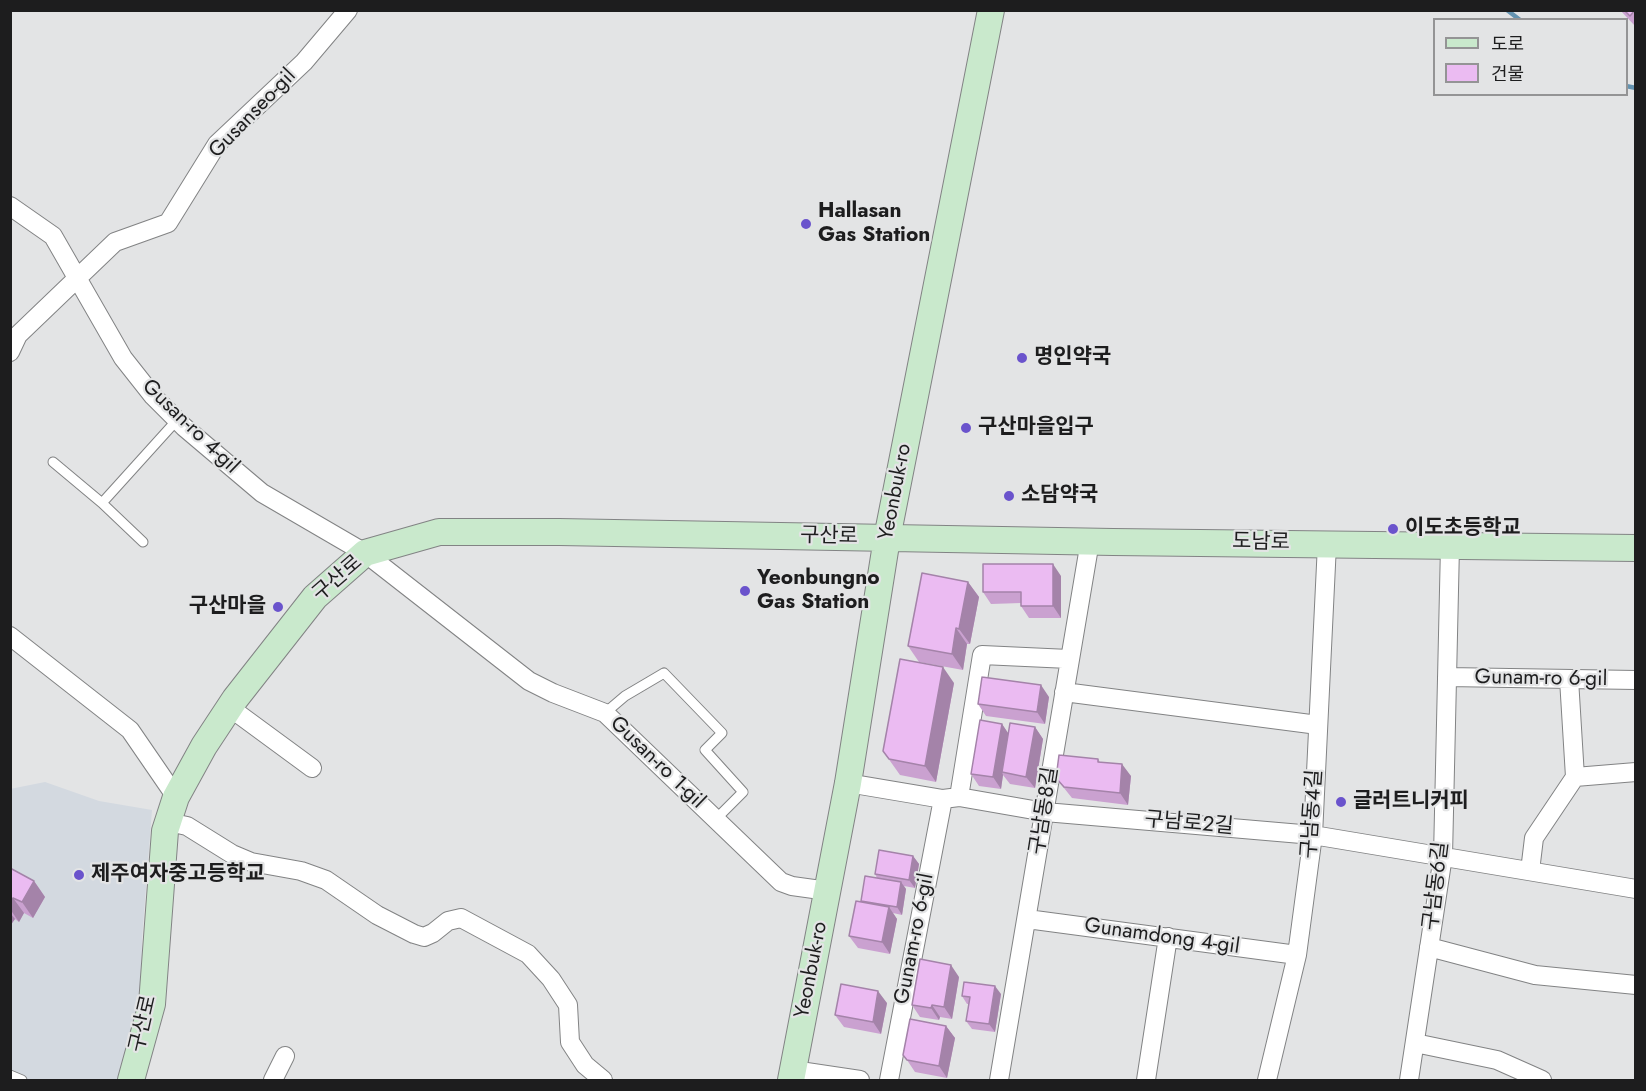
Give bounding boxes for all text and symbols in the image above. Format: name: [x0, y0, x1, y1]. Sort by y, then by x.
legend: [1433, 18, 1628, 96]
text: 도로: [1491, 31, 1524, 57]
text: 건물: [1491, 61, 1524, 87]
street label: Gusanseo-gil: [204, 64, 302, 164]
place label: Hallasan Gas Station: [818, 199, 930, 249]
marker: Hallasan Gas Station: [799, 217, 813, 231]
place label: 명인약국: [1034, 345, 1111, 371]
marker: 명인약국: [1015, 351, 1029, 365]
street label: Gusan-ro 4-gil: [136, 375, 244, 479]
place label: 구산마을입구: [978, 415, 1094, 441]
marker: 구산마을입구: [959, 421, 973, 435]
street label: Yeonbuk-ro: [874, 442, 918, 542]
place label: 소담약국: [1021, 483, 1098, 509]
marker: 소담약국: [1002, 489, 1016, 503]
place label: 이도초등학교: [1405, 516, 1521, 542]
marker: 이도초등학교: [1386, 522, 1400, 536]
street label: 구산로: [800, 524, 858, 550]
street label: 도남로: [1232, 530, 1290, 556]
street label: 구산로: [308, 550, 368, 608]
place label: Yeonbungno Gas Station: [757, 566, 880, 616]
marker: Yeonbungno Gas Station: [738, 584, 752, 598]
place label: 구산마을: [189, 594, 266, 620]
marker: 구산마을: [271, 600, 285, 614]
street label: Gunam-ro 6-gil: [1474, 665, 1608, 693]
street label: Gusan-ro 1-gil: [604, 712, 710, 814]
street label: 구남동8길: [1026, 765, 1064, 857]
street label: 구남동4길: [1297, 768, 1329, 860]
place label: 글러트니커피: [1353, 789, 1469, 815]
marker: 글러트니커피: [1334, 795, 1348, 809]
street label: 구남로2길: [1143, 808, 1235, 840]
street label: 구남동6길: [1419, 840, 1455, 932]
place label: 제주여자중고등학교: [91, 862, 265, 888]
marker: 제주여자중고등학교: [72, 868, 86, 882]
street label: Gunam-ro 6-gil: [890, 871, 940, 1007]
street label: Gunamdong 4-gil: [1083, 914, 1241, 960]
street label: Yeonbuk-ro: [790, 920, 834, 1020]
street label: 구산로: [125, 993, 163, 1055]

